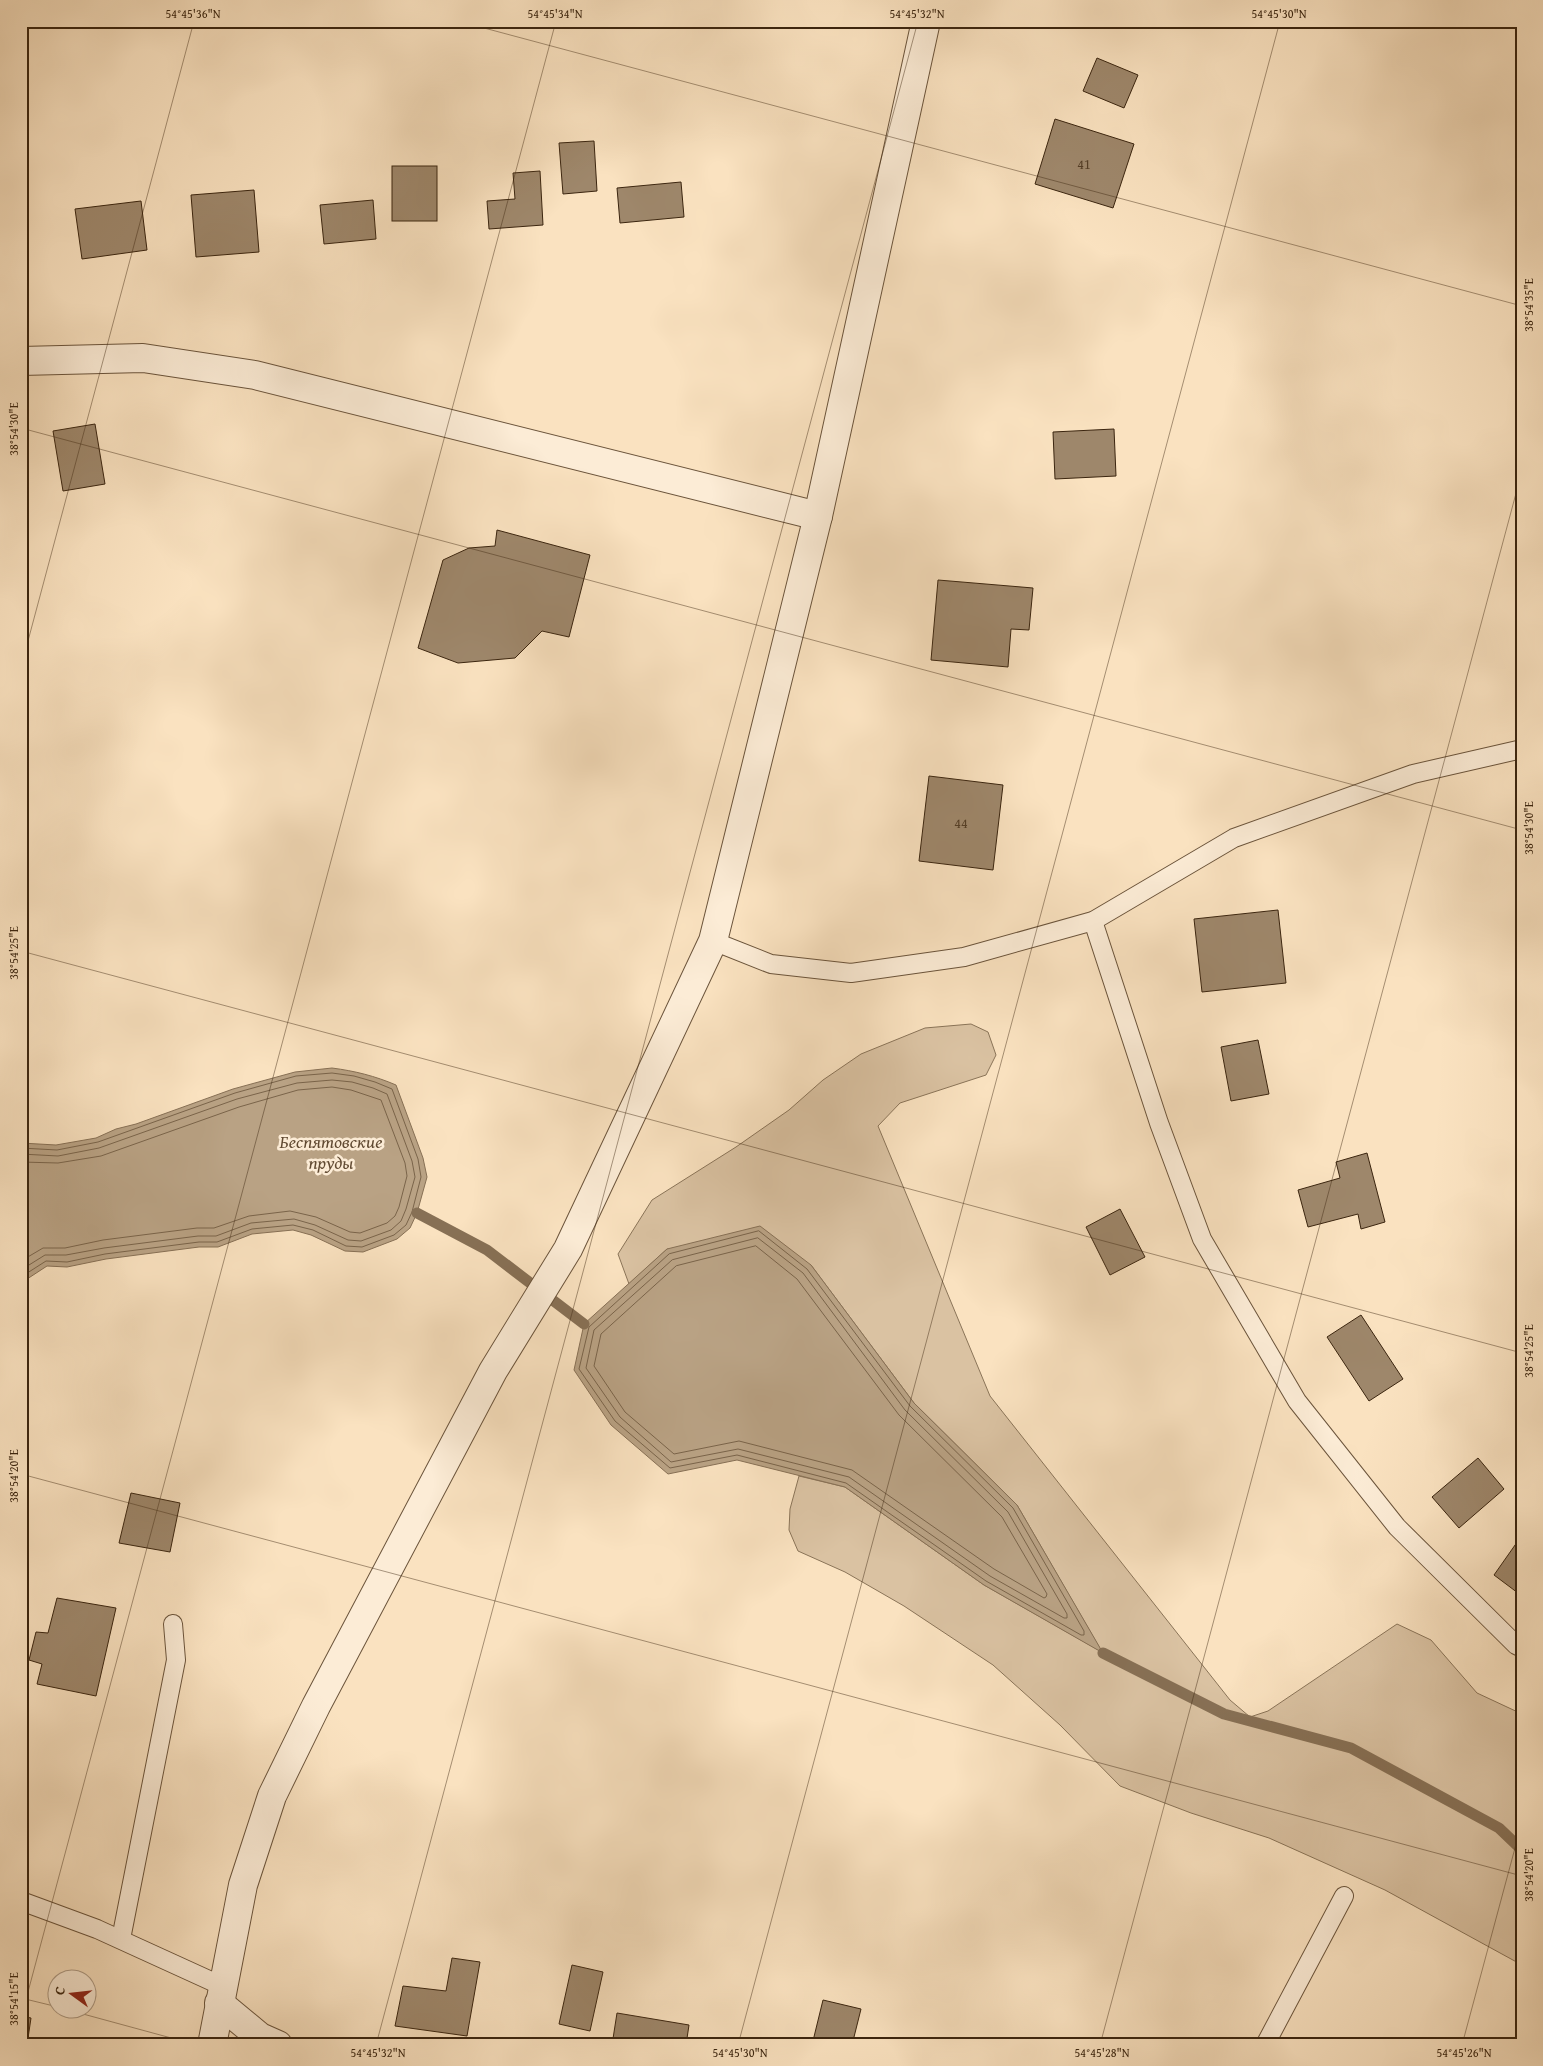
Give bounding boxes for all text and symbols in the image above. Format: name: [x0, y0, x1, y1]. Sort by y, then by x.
text: 54°45'36"N: [165, 5, 221, 22]
text: 54°45'34"N: [527, 5, 583, 22]
text: 54°45'32"N: [889, 5, 945, 22]
text: 54°45'30"N: [1251, 5, 1307, 22]
house number: 41: [1077, 154, 1091, 174]
text: 38°54'35"E: [1520, 278, 1537, 332]
text: 38°54'30"E: [5, 402, 22, 456]
text: 38°54'30"E: [1520, 801, 1537, 855]
house number: 44: [954, 813, 968, 833]
text: 38°54'25"E: [5, 926, 22, 980]
water label: Беспятовские пруды: [280, 1128, 382, 1176]
text: 38°54'25"E: [1520, 1324, 1537, 1378]
text: 38°54'20"E: [5, 1449, 22, 1503]
text: 38°54'20"E: [1520, 1848, 1537, 1902]
north arrow: [48, 1968, 98, 2018]
text: 38°54'15"E: [5, 1972, 22, 2026]
text: С: [49, 1984, 70, 1997]
text: 54°45'32"N: [350, 2044, 406, 2061]
text: 54°45'30"N: [712, 2044, 768, 2061]
text: 54°45'28"N: [1074, 2044, 1130, 2061]
text: 54°45'26"N: [1436, 2044, 1492, 2061]

